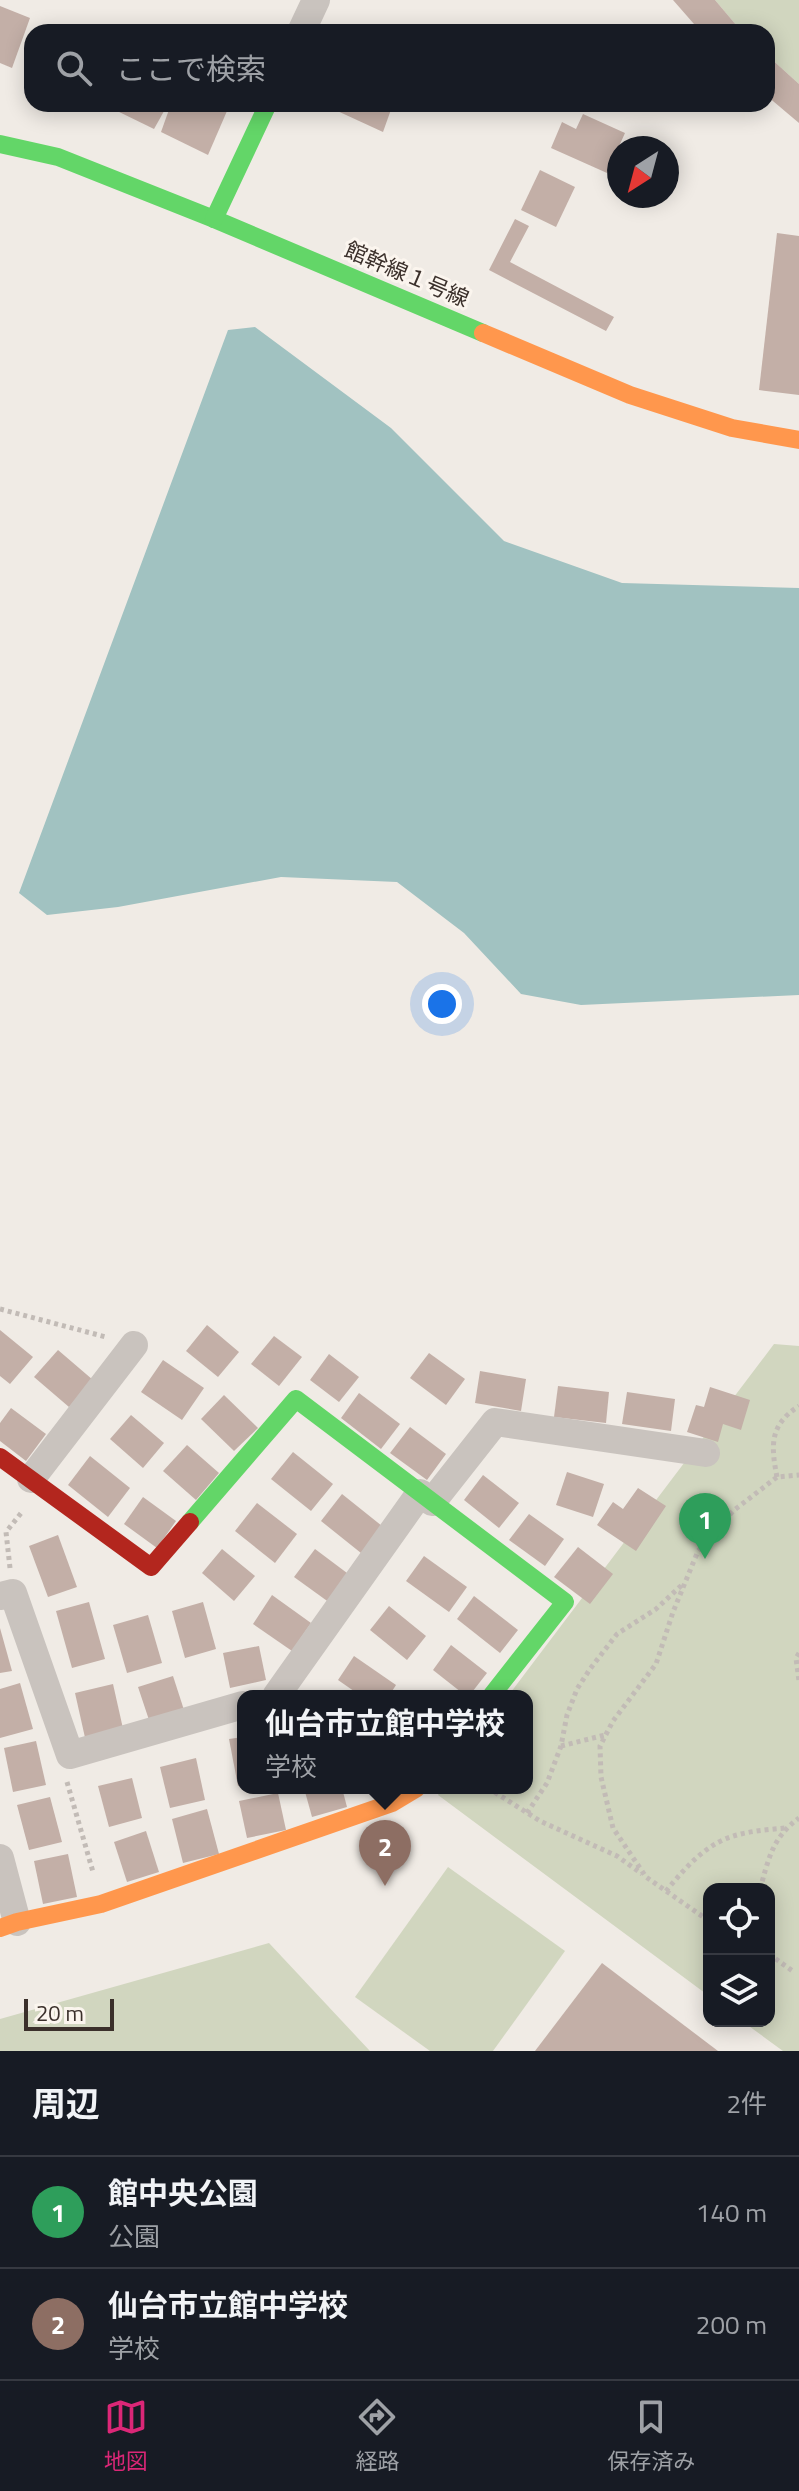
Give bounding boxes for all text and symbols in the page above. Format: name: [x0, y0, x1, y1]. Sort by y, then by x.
search box: [24, 24, 775, 112]
icon: search: [52, 46, 96, 90]
text: ここで検索: [116, 46, 266, 92]
north arrow: [607, 136, 679, 208]
street label: 館幹線１号線: [340, 233, 474, 315]
your location: [422, 984, 462, 1024]
pin: 1: [679, 1493, 731, 1559]
popup: [237, 1690, 533, 1794]
text: 仙台市立館中学校: [265, 1700, 505, 1746]
text: 学校: [265, 1747, 317, 1786]
pin: 2: [359, 1820, 411, 1886]
map controls: [703, 1883, 775, 2027]
button: locate: [703, 1883, 775, 1955]
button: layers: [703, 1955, 775, 2027]
scale bar: [24, 1995, 114, 2031]
text: 20 m: [36, 1996, 84, 2030]
text: 周辺: [32, 2077, 100, 2129]
text: 2件: [726, 2084, 767, 2123]
text: 館中央公園: [108, 2170, 258, 2216]
text: 1: [51, 2193, 65, 2232]
text: 140 m: [696, 2193, 767, 2232]
text: 公園: [108, 2217, 160, 2256]
text: 仙台市立館中学校: [108, 2282, 348, 2328]
text: 2: [51, 2305, 65, 2344]
text: 200 m: [696, 2305, 767, 2344]
text: 学校: [108, 2329, 160, 2368]
tab: 地図: [104, 2395, 148, 2478]
tab: 経路: [355, 2395, 399, 2478]
tab: 保存済み: [607, 2395, 695, 2478]

